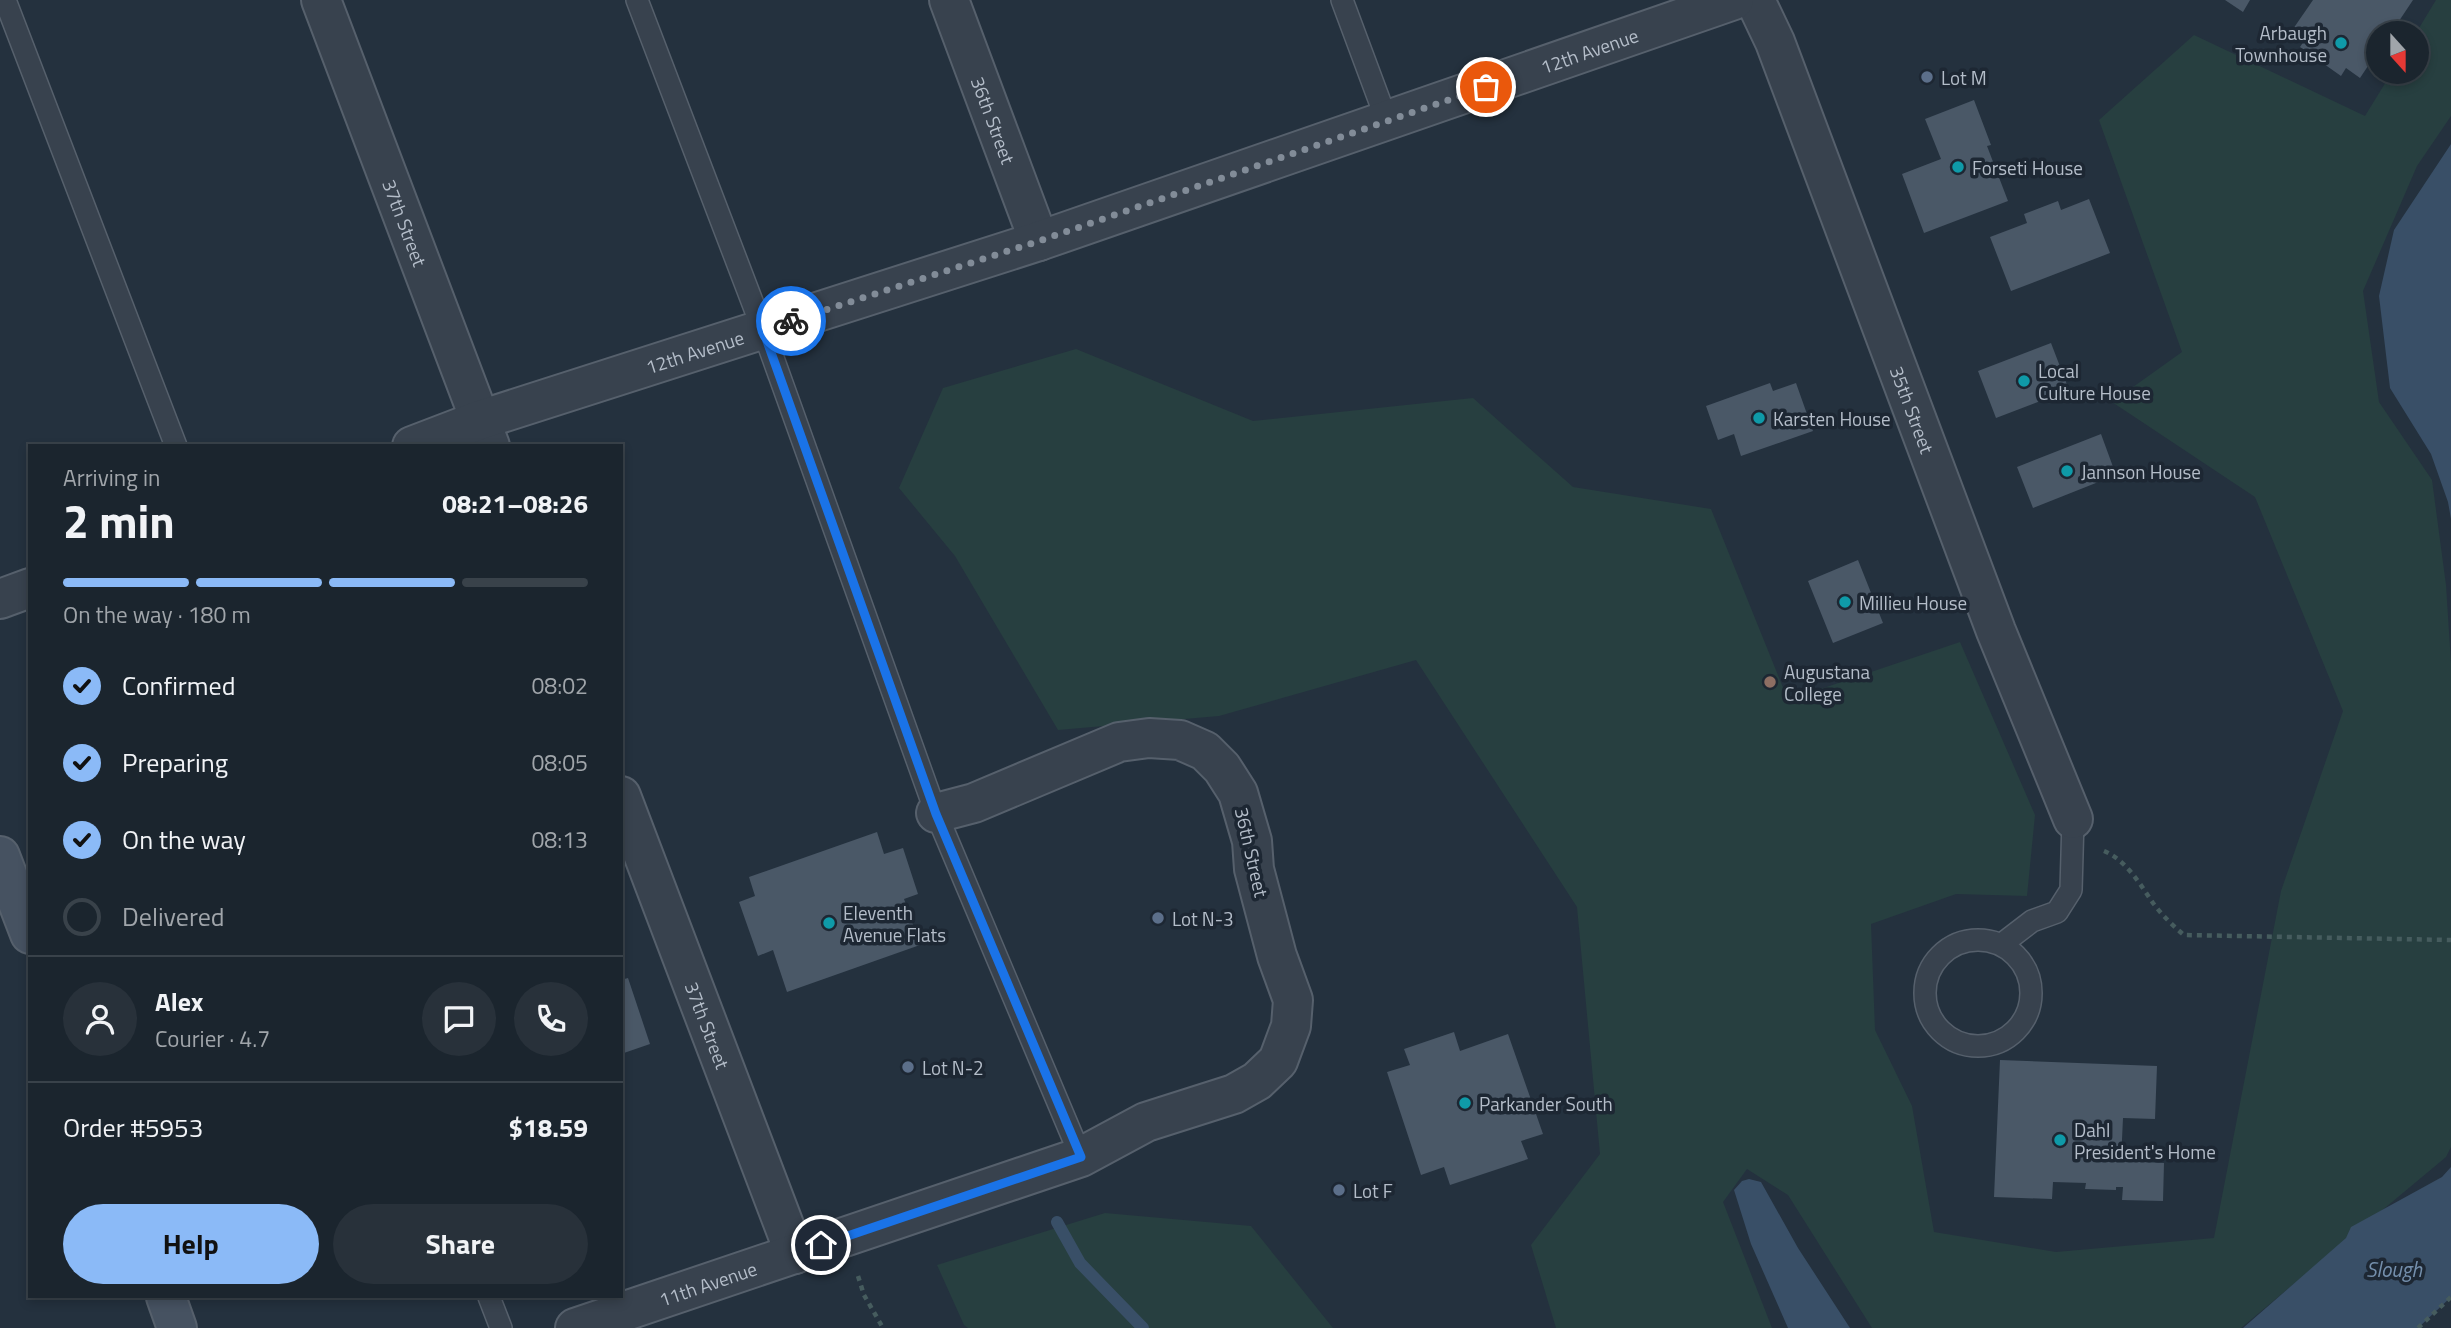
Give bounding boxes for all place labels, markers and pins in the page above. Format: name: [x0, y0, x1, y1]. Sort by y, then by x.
place label: Arbaugh Townhouse: [2235, 18, 2327, 69]
marker: Arbaugh Townhouse: [2333, 35, 2349, 51]
pin: [1456, 57, 1516, 117]
place label: Lot M: [1941, 63, 1987, 92]
marker: Lot M: [1919, 69, 1935, 85]
place label: Forseti House: [1972, 153, 2083, 182]
marker: Forseti House: [1950, 159, 1966, 175]
place label: Local Culture House: [2038, 356, 2151, 407]
marker: Local Culture House: [2016, 373, 2032, 389]
place label: Karsten House: [1773, 404, 1891, 433]
marker: Karsten House: [1751, 410, 1767, 426]
place label: Jannson House: [2081, 457, 2201, 486]
marker: Jannson House: [2059, 463, 2075, 479]
place label: Millieu House: [1859, 588, 1967, 617]
marker: Millieu House: [1837, 594, 1853, 610]
place label: Augustana College: [1784, 657, 1870, 708]
marker: Augustana College: [1762, 674, 1778, 690]
place label: Eleventh Avenue Flats: [843, 898, 946, 949]
place label: Lot N-3: [1172, 904, 1234, 933]
marker: Lot N-3: [1150, 910, 1166, 926]
marker: Eleventh Avenue Flats: [821, 915, 837, 931]
place label: Lot N-2: [922, 1053, 984, 1082]
marker: Lot N-2: [900, 1059, 916, 1075]
place label: Parkander South: [1479, 1089, 1613, 1118]
marker: Parkander South: [1457, 1095, 1473, 1111]
place label: Dahl President's Home: [2074, 1115, 2216, 1166]
marker: Dahl President's Home: [2052, 1132, 2068, 1148]
place label: Lot F: [1353, 1176, 1393, 1205]
marker: Lot F: [1331, 1182, 1347, 1198]
pin: [791, 1215, 851, 1275]

